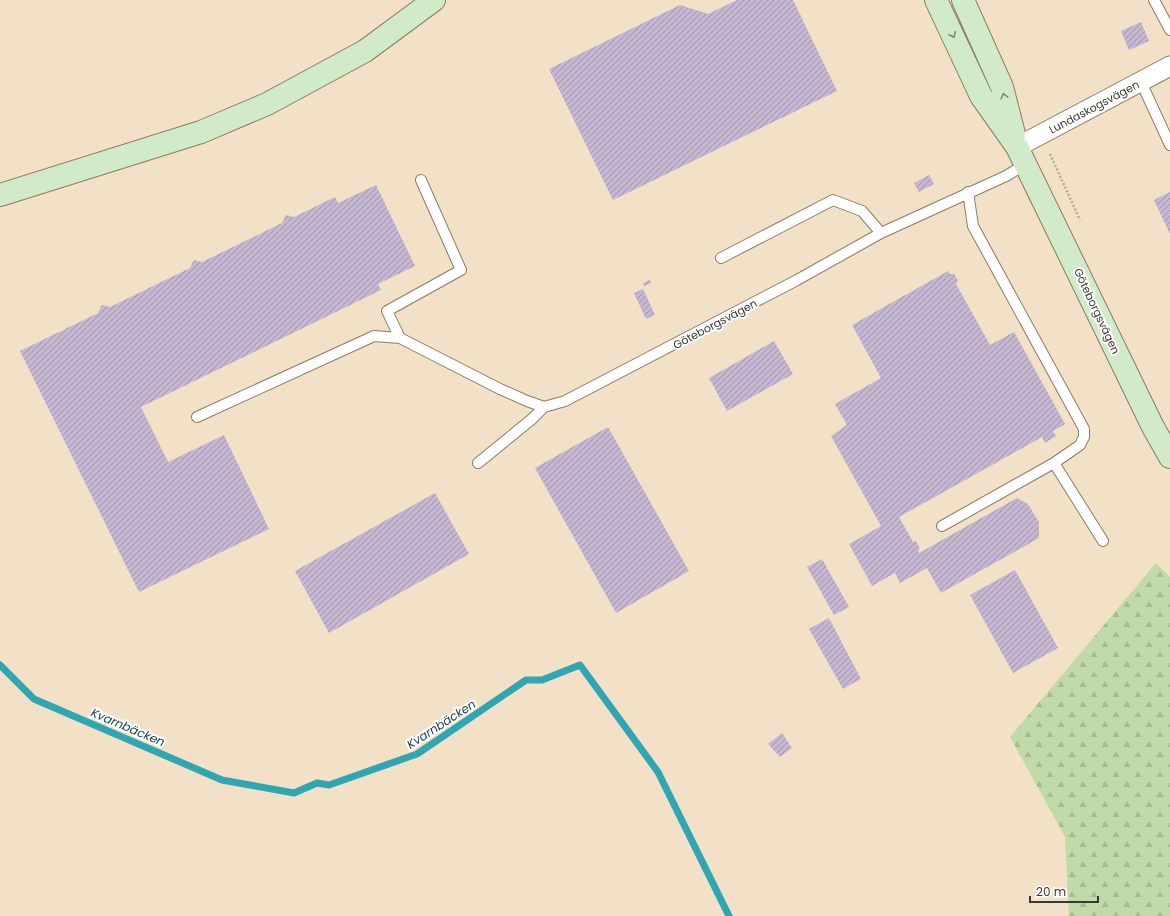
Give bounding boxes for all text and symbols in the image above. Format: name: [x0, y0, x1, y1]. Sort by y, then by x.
one-way arrow: [948, 31, 956, 38]
street label: Lundaskogsvägen: [1046, 76, 1142, 138]
one-way arrow: [1001, 92, 1009, 99]
street label: Göteborgsvägen: [1070, 265, 1124, 357]
street label: Göteborgsvägen: [670, 295, 760, 353]
water label: Kvarnbäcken: [403, 695, 479, 753]
water label: Kvarnbäcken: [88, 704, 168, 750]
scale bar: [1030, 878, 1098, 904]
text: 20 m: [1036, 883, 1066, 900]

